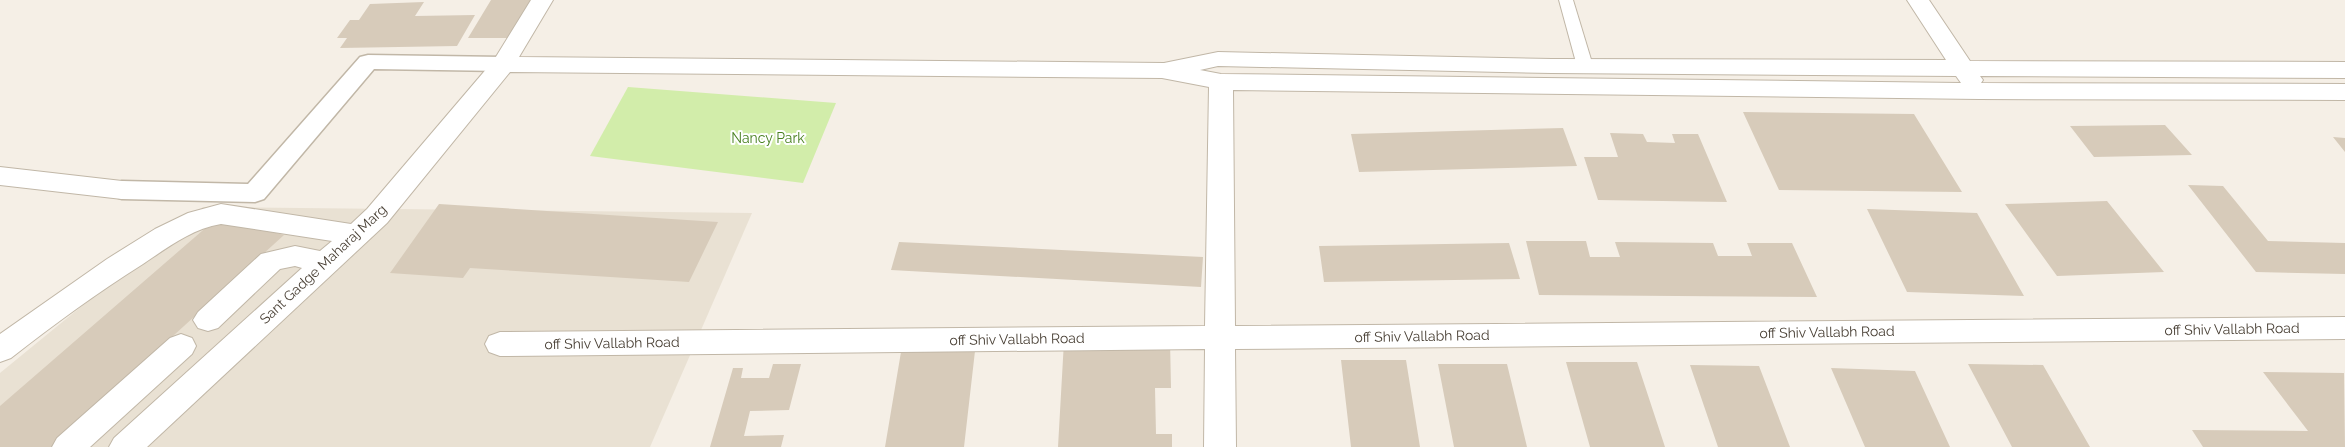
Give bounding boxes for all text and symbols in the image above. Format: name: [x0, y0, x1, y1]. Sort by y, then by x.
park label: Nancy Park: [731, 130, 805, 146]
street label: Sant Gadge Maharaj Marg: [256, 201, 390, 327]
street label: off Shiv Vallabh Road: [2164, 320, 2300, 338]
street label: off Shiv Vallabh Road: [1759, 323, 1895, 341]
street label: off Shiv Vallabh Road: [1354, 327, 1490, 345]
street label: off Shiv Vallabh Road: [949, 330, 1085, 348]
street label: off Shiv Vallabh Road: [544, 334, 680, 352]

